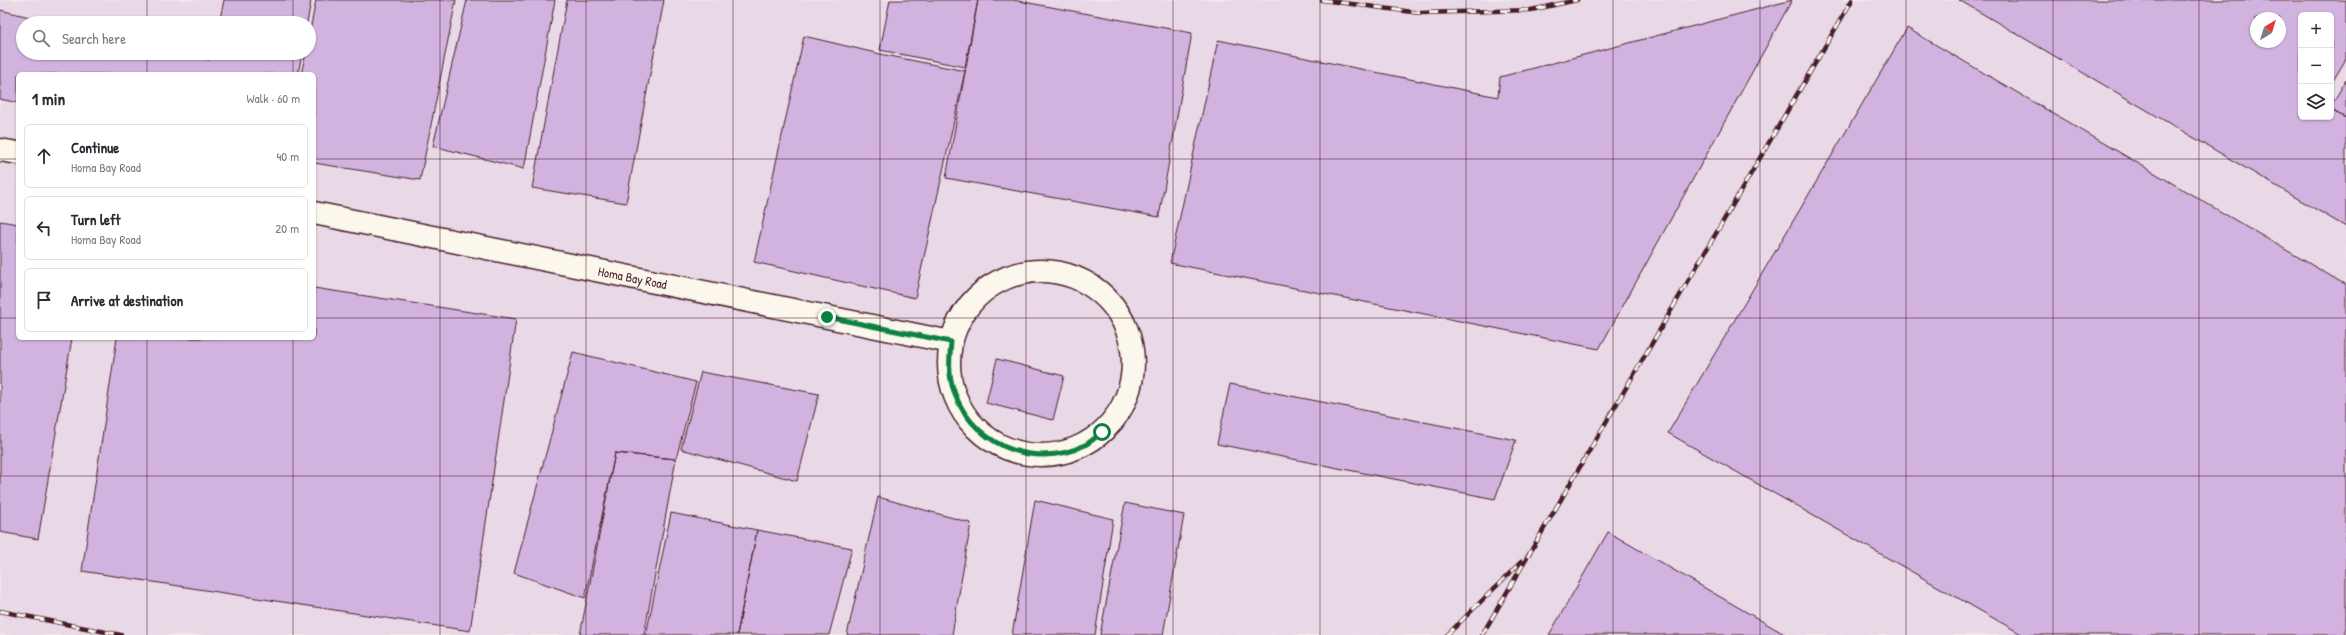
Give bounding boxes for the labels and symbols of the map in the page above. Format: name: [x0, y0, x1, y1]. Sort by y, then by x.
north arrow: [2250, 12, 2286, 48]
street label: Homa Bay Road: [597, 262, 669, 293]
route end: [818, 308, 836, 326]
route start: [1093, 423, 1111, 441]

